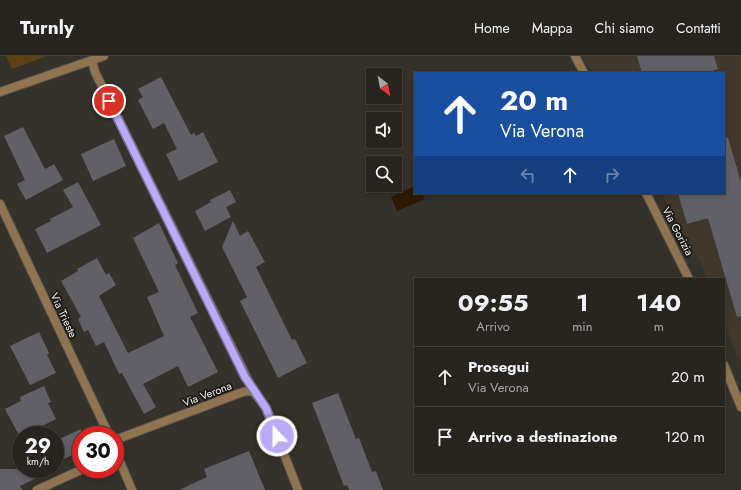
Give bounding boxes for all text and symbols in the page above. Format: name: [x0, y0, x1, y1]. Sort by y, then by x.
text: Turnly: [20, 14, 74, 41]
text: Home: [474, 18, 510, 38]
text: Mappa: [532, 18, 573, 38]
text: Chi siamo: [595, 18, 654, 38]
text: Contatti: [676, 18, 721, 38]
north arrow: [366, 68, 402, 104]
map controls: [366, 68, 402, 192]
text: 20 m: [500, 80, 568, 121]
pin: [92, 84, 126, 118]
icon: ahead: [434, 88, 486, 140]
icon: arrive: [98, 90, 120, 112]
button: sound: [366, 112, 402, 148]
text: Via Verona: [500, 118, 584, 144]
button: search: [366, 156, 402, 192]
icon: left: [517, 164, 539, 186]
icon: ahead: [559, 164, 581, 186]
icon: right: [601, 164, 623, 186]
street label: Via Gorizia: [658, 204, 698, 258]
text: 09:55: [458, 285, 528, 320]
text: 1: [576, 285, 588, 320]
text: 140: [636, 285, 681, 320]
street label: Via Trieste: [47, 290, 82, 340]
text: Arrivo: [476, 317, 510, 336]
text: min: [572, 317, 593, 336]
text: m: [654, 317, 664, 336]
text: Prosegui: [468, 356, 529, 378]
icon: ahead: [434, 366, 456, 388]
text: 20 m: [671, 366, 705, 388]
street label: Via Verona: [180, 377, 234, 411]
text: Via Verona: [468, 378, 529, 397]
position arrow: [256, 415, 298, 457]
speed limit sign: 30: [72, 426, 124, 478]
icon: arrive: [434, 426, 456, 448]
text: Arrivo a destinazione: [468, 426, 617, 448]
text: 120 m: [665, 426, 705, 448]
text: 29: [25, 432, 51, 461]
text: km/h: [27, 454, 49, 469]

